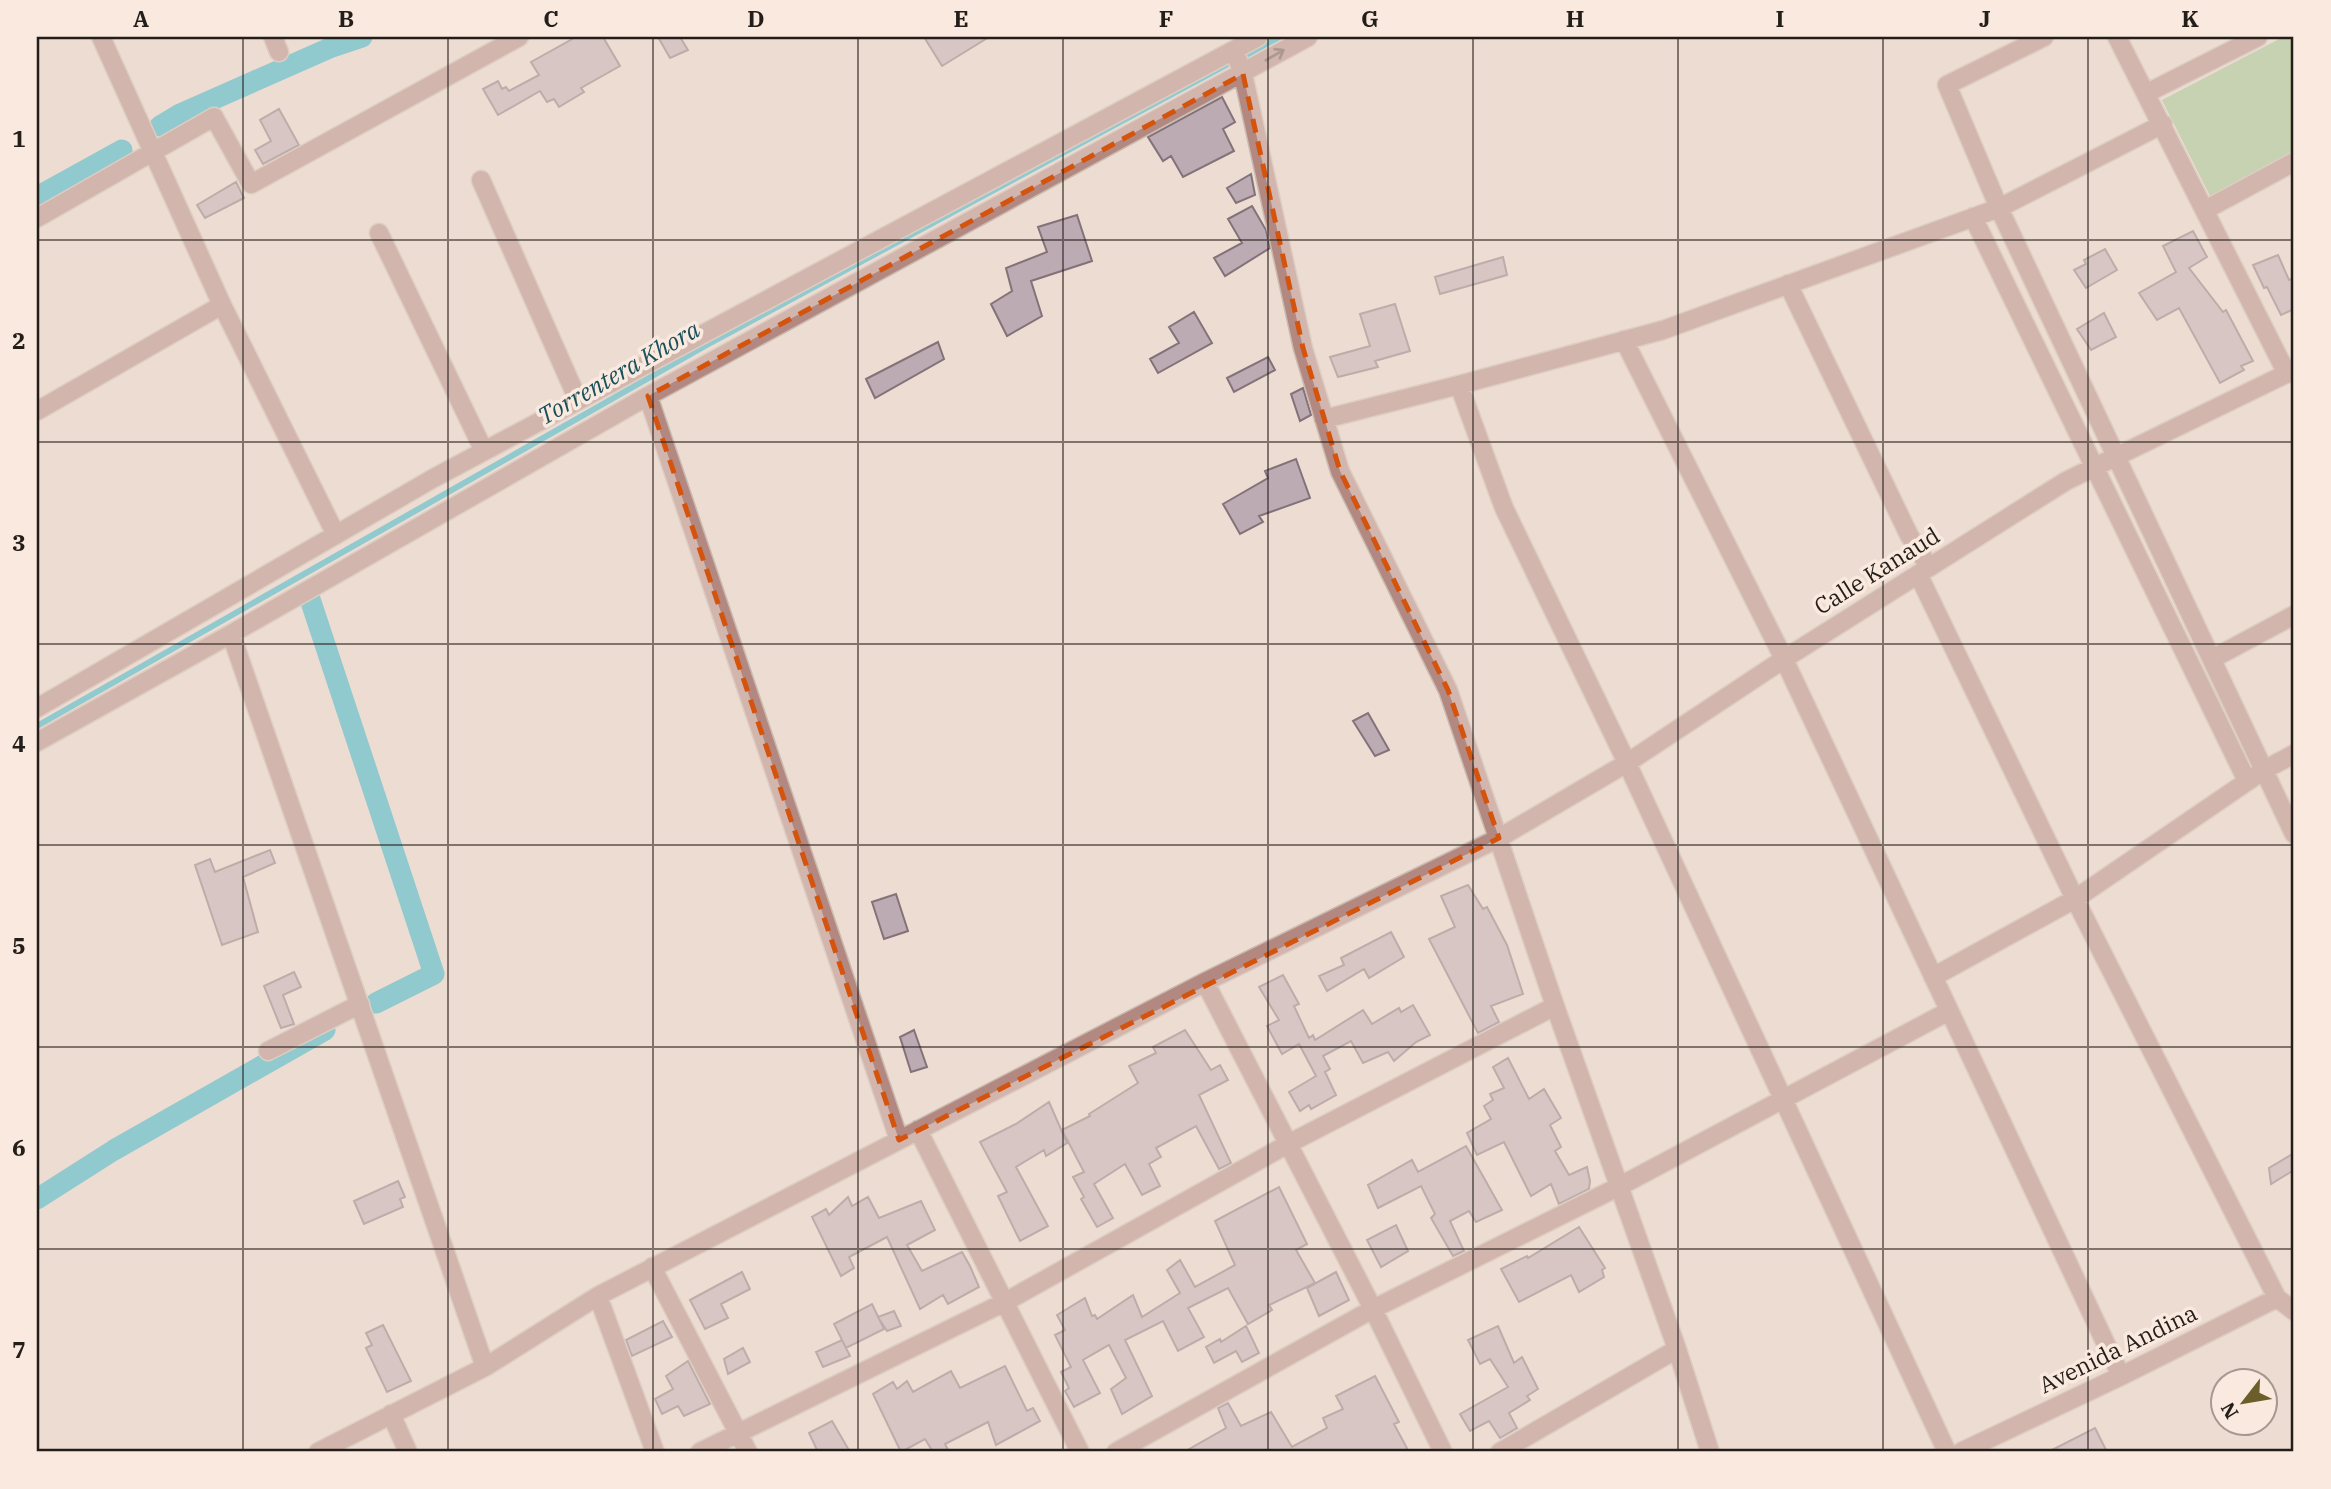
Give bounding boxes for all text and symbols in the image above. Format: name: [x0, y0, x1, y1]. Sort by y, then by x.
text: A: [133, 3, 149, 33]
text: B: [338, 3, 354, 33]
text: C: [543, 3, 559, 33]
text: D: [747, 3, 765, 33]
text: E: [953, 3, 969, 33]
text: F: [1159, 3, 1173, 33]
text: G: [1361, 3, 1379, 33]
text: H: [1566, 3, 1584, 33]
text: I: [1776, 3, 1784, 33]
text: J: [1979, 3, 1991, 33]
text: K: [2181, 3, 2199, 33]
one-way arrow: [1265, 47, 1285, 61]
text: 1: [12, 123, 26, 153]
water label: Torrentera Khora: [532, 313, 705, 431]
text: 2: [12, 325, 26, 355]
street label: Calle Kanaud: [1808, 520, 1945, 621]
text: 3: [12, 527, 26, 557]
text: 4: [12, 728, 26, 758]
text: 5: [12, 930, 26, 960]
text: 6: [12, 1132, 26, 1162]
street label: Avenida Andina: [2034, 1297, 2202, 1399]
text: 7: [12, 1334, 26, 1364]
north arrow: [2208, 1366, 2278, 1436]
text: N: [2215, 1398, 2244, 1423]

